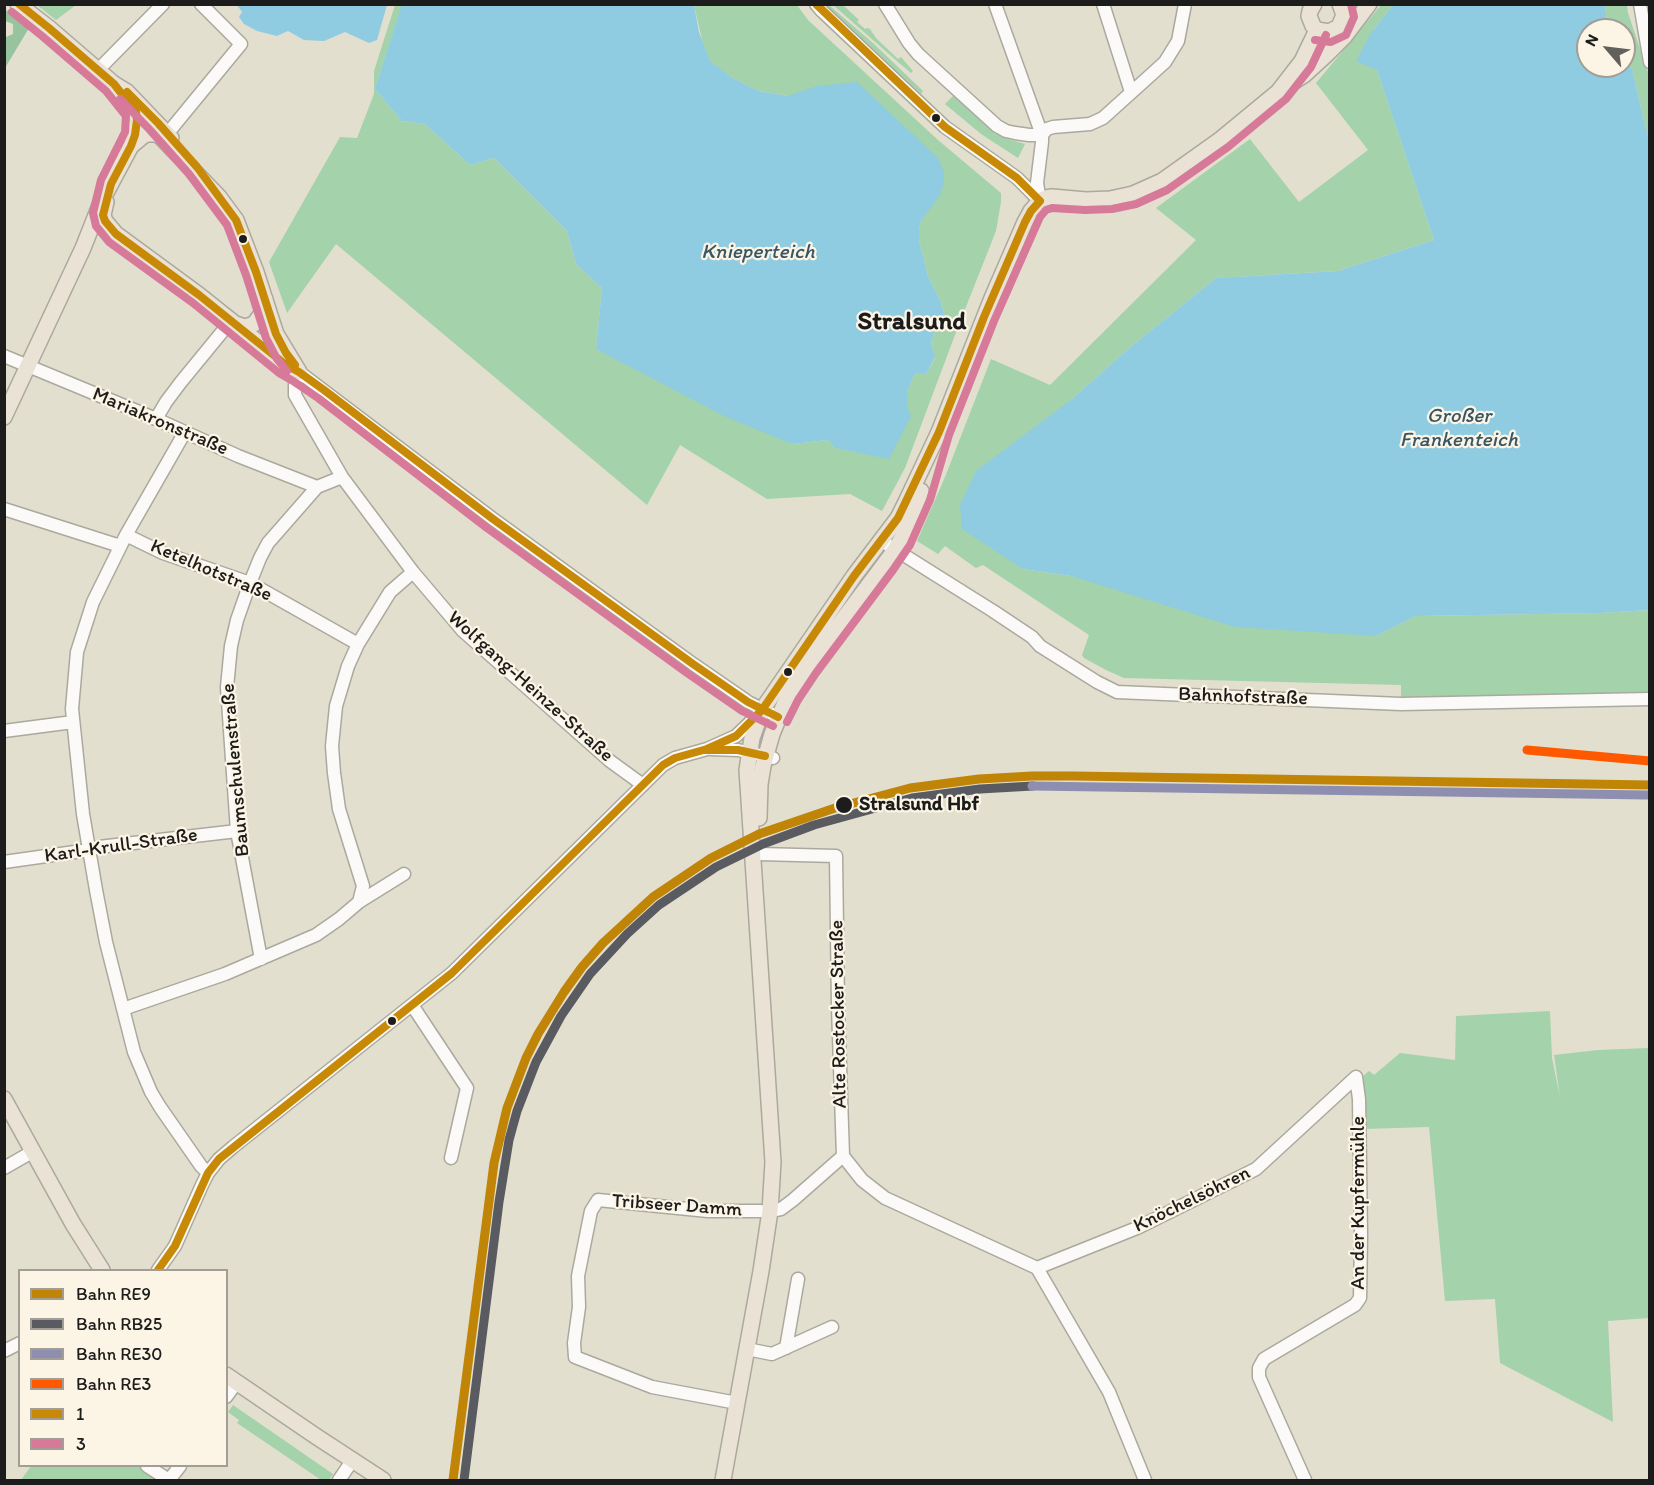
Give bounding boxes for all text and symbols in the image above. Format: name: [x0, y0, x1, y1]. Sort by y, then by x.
north arrow: [1576, 18, 1636, 78]
text: N: [1581, 31, 1602, 49]
unlabelled marker: [930, 112, 942, 124]
unlabelled marker: [237, 233, 249, 245]
water label: Knieperteich: [701, 240, 815, 266]
district label: Stralsund: [858, 306, 966, 338]
street label: Mariakronstraße: [88, 383, 232, 461]
water label: Großer Frankenteich: [1400, 404, 1518, 454]
street label: Ketelhotstraße: [147, 535, 275, 607]
street label: Wolfgang-Heinze-Straße: [442, 606, 618, 768]
unlabelled marker: [782, 666, 794, 678]
street label: Baumschulenstraße: [216, 682, 256, 858]
street label: Bahnhofstraße: [1178, 683, 1308, 711]
place label: Stralsund Hbf: [859, 793, 979, 817]
marker: Stralsund Hbf: [834, 795, 854, 815]
street label: Karl-Krull-Straße: [43, 823, 199, 869]
street label: Alte Rostocker Straße: [825, 920, 853, 1108]
unlabelled marker: [386, 1015, 398, 1027]
street label: An der Kupfermühle: [1347, 1116, 1371, 1290]
street label: Knöchelsöhren: [1130, 1161, 1254, 1239]
street label: Tribseer Damm: [611, 1189, 743, 1223]
legend: [18, 1269, 228, 1467]
text: Bahn RE9: [76, 1283, 151, 1305]
text: Bahn RB25: [76, 1313, 162, 1335]
text: Bahn RE30: [76, 1343, 162, 1365]
text: Bahn RE3: [76, 1373, 151, 1395]
text: 1: [76, 1403, 84, 1425]
text: 3: [76, 1433, 86, 1455]

